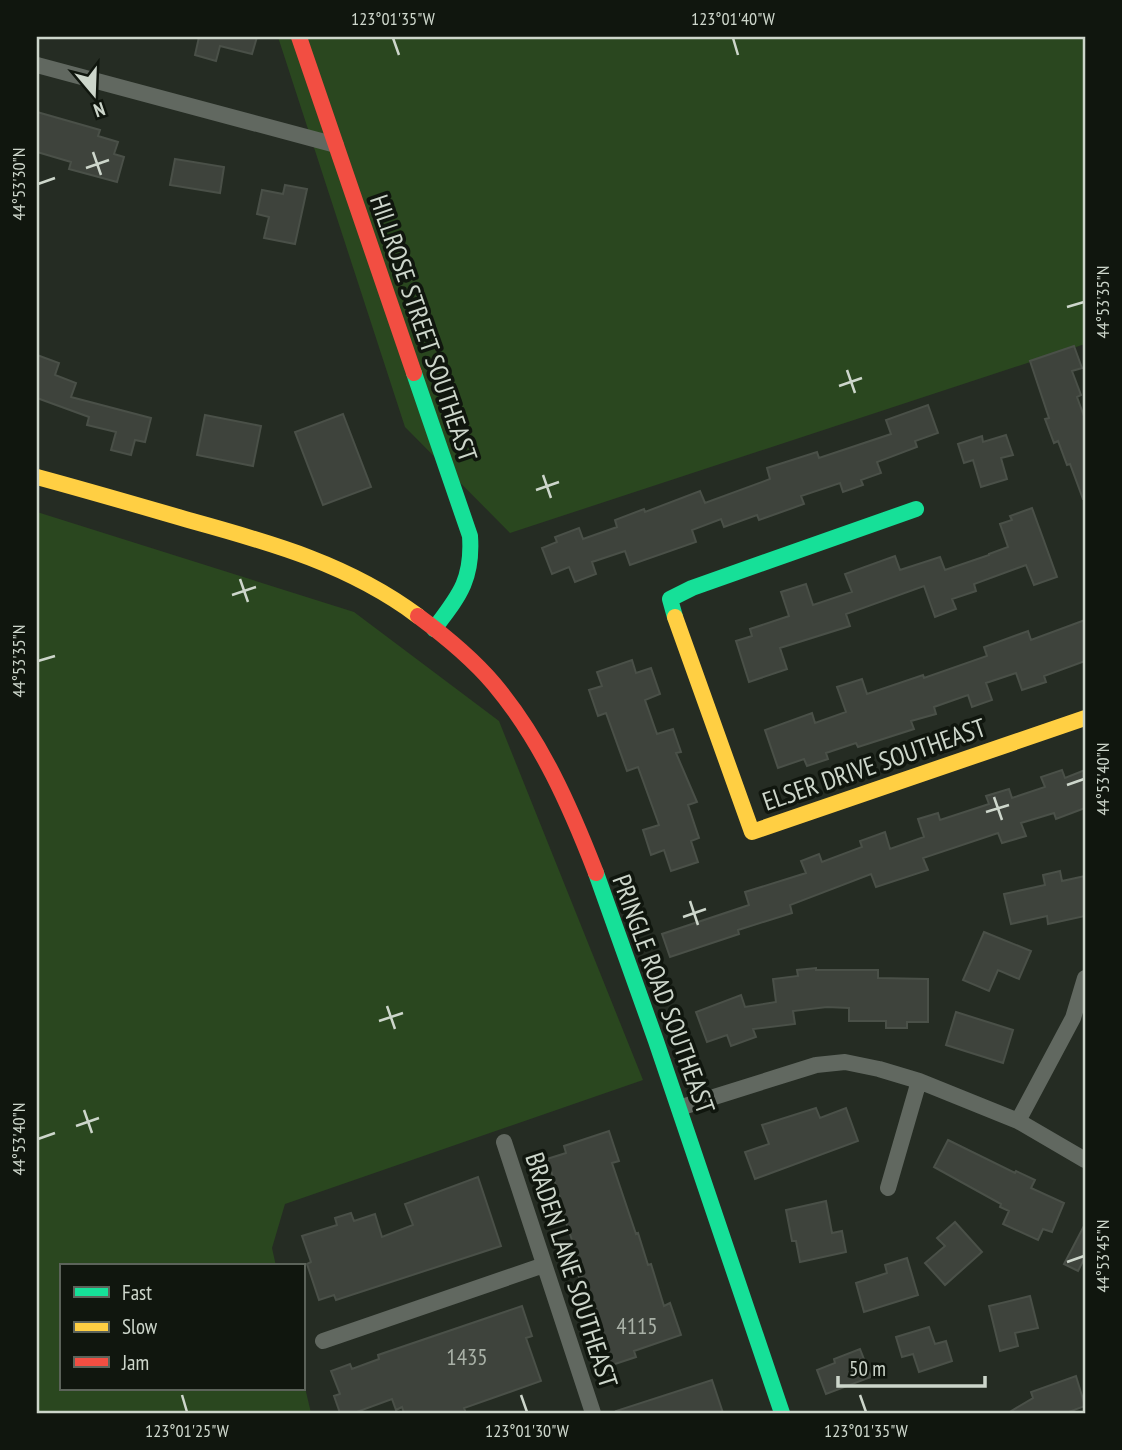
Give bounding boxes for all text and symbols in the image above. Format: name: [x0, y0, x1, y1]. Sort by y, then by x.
text: 123°01'35"W: [351, 7, 435, 30]
text: 123°01'40"W: [691, 7, 775, 30]
north arrow: [60, 60, 130, 130]
text: N: [91, 97, 108, 123]
text: 44°53'30"N: [7, 148, 30, 220]
street label: HILLROSE STREET SOUTHEAST: [363, 190, 485, 466]
text: 44°53'35"N: [1091, 266, 1114, 338]
text: 44°53'35"N: [7, 625, 30, 697]
street label: ELSER DRIVE SOUTHEAST: [758, 710, 990, 818]
text: 44°53'40"N: [1091, 743, 1114, 815]
street label: PRINGLE ROAD SOUTHEAST: [605, 870, 723, 1118]
text: 44°53'40"N: [7, 1103, 30, 1175]
street label: BRADEN LANE SOUTHEAST: [518, 1148, 626, 1392]
text: 44°53'45"N: [1091, 1220, 1114, 1292]
legend: [60, 1264, 304, 1390]
text: Fast: [122, 1279, 152, 1306]
house number: 4115: [616, 1311, 658, 1340]
text: Slow: [122, 1313, 158, 1340]
house number: 1435: [446, 1342, 488, 1371]
scale bar: [838, 1345, 986, 1389]
text: Jam: [121, 1349, 149, 1376]
text: 50 m: [849, 1355, 886, 1382]
text: 123°01'25"W: [145, 1419, 229, 1442]
text: 123°01'30"W: [485, 1419, 569, 1442]
text: 123°01'35"W: [824, 1419, 908, 1442]

